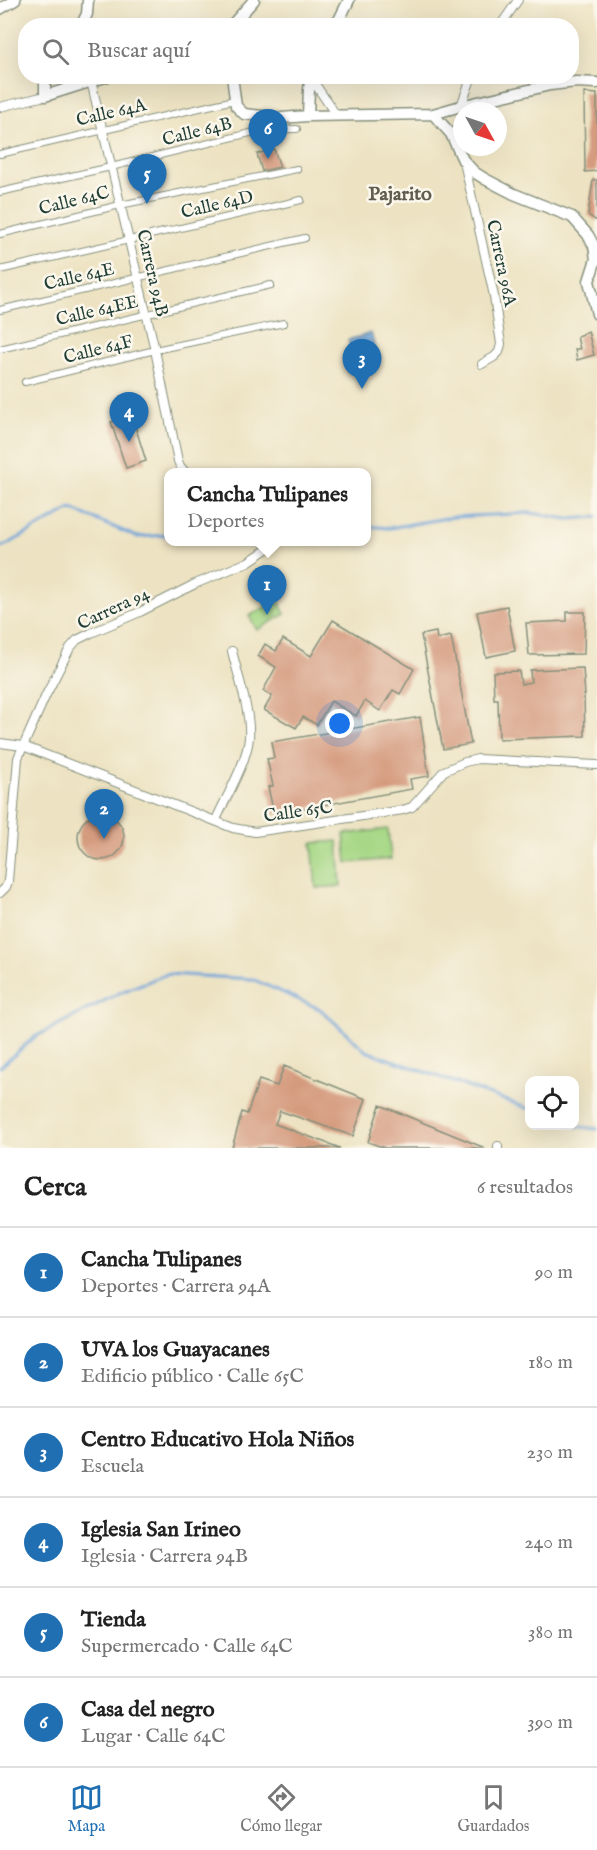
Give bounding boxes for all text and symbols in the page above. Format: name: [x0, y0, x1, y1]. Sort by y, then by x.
search box: [18, 18, 579, 84]
icon: search: [39, 35, 72, 68]
text: Buscar aquí: [87, 37, 190, 65]
street label: Calle 64A: [74, 94, 149, 133]
north arrow: [453, 102, 507, 156]
pin: 6: [248, 110, 288, 159]
street label: Calle 64B: [160, 113, 235, 152]
pin: 5: [128, 154, 166, 204]
street label: Calle 64C: [37, 182, 112, 221]
district label: Pajarito: [368, 182, 432, 207]
street label: Calle 64D: [179, 186, 256, 225]
street label: Carrera 96A: [480, 218, 521, 310]
street label: Carrera 94B: [130, 227, 173, 319]
street label: Calle 64E: [42, 258, 117, 297]
street label: Calle 64EE: [54, 291, 141, 332]
street label: Calle 64F: [61, 331, 136, 370]
pin: 3: [342, 340, 382, 389]
pin: 4: [110, 392, 148, 442]
popup: [164, 468, 371, 546]
text: Cancha Tulipanes: [187, 481, 348, 509]
text: Deportes: [187, 509, 264, 534]
pin: 1: [248, 566, 286, 615]
street label: Carrera 94: [74, 583, 154, 636]
your location: [325, 709, 354, 738]
pin: 2: [84, 790, 124, 839]
street label: Calle 65C: [262, 796, 334, 829]
map controls: [525, 1076, 579, 1130]
button: locate: [525, 1076, 579, 1130]
text: Cerca: [24, 1171, 86, 1204]
text: 6 resultados: [477, 1175, 573, 1200]
text: Cancha Tulipanes: [81, 1246, 242, 1274]
text: 1: [40, 1260, 47, 1285]
text: 90 m: [535, 1260, 573, 1285]
text: Deportes · Carrera 94A: [81, 1274, 270, 1299]
text: UVA los Guayacanes: [81, 1336, 270, 1364]
text: 2: [39, 1350, 48, 1375]
text: 180 m: [528, 1350, 573, 1375]
text: Edificio público · Calle 65C: [81, 1364, 304, 1389]
text: Centro Educativo Hola Niños: [81, 1426, 354, 1454]
text: 3: [40, 1440, 47, 1465]
text: 230 m: [527, 1440, 573, 1465]
text: Escuela: [81, 1454, 144, 1479]
text: Iglesia San Irineo: [81, 1516, 241, 1544]
text: 4: [39, 1530, 48, 1555]
text: 240 m: [524, 1530, 573, 1555]
text: Iglesia · Carrera 94B: [81, 1544, 248, 1569]
text: Tienda: [81, 1606, 146, 1634]
text: 5: [40, 1620, 47, 1645]
text: 380 m: [528, 1620, 573, 1645]
text: Supermercado · Calle 64C: [81, 1634, 293, 1659]
text: Casa del negro: [81, 1696, 215, 1724]
text: 6: [39, 1710, 48, 1735]
text: 390 m: [527, 1710, 573, 1735]
text: Lugar · Calle 64C: [81, 1724, 225, 1749]
tab: Mapa: [68, 1781, 105, 1837]
tab: Cómo llegar: [240, 1781, 322, 1837]
tab: Guardados: [457, 1781, 529, 1837]

